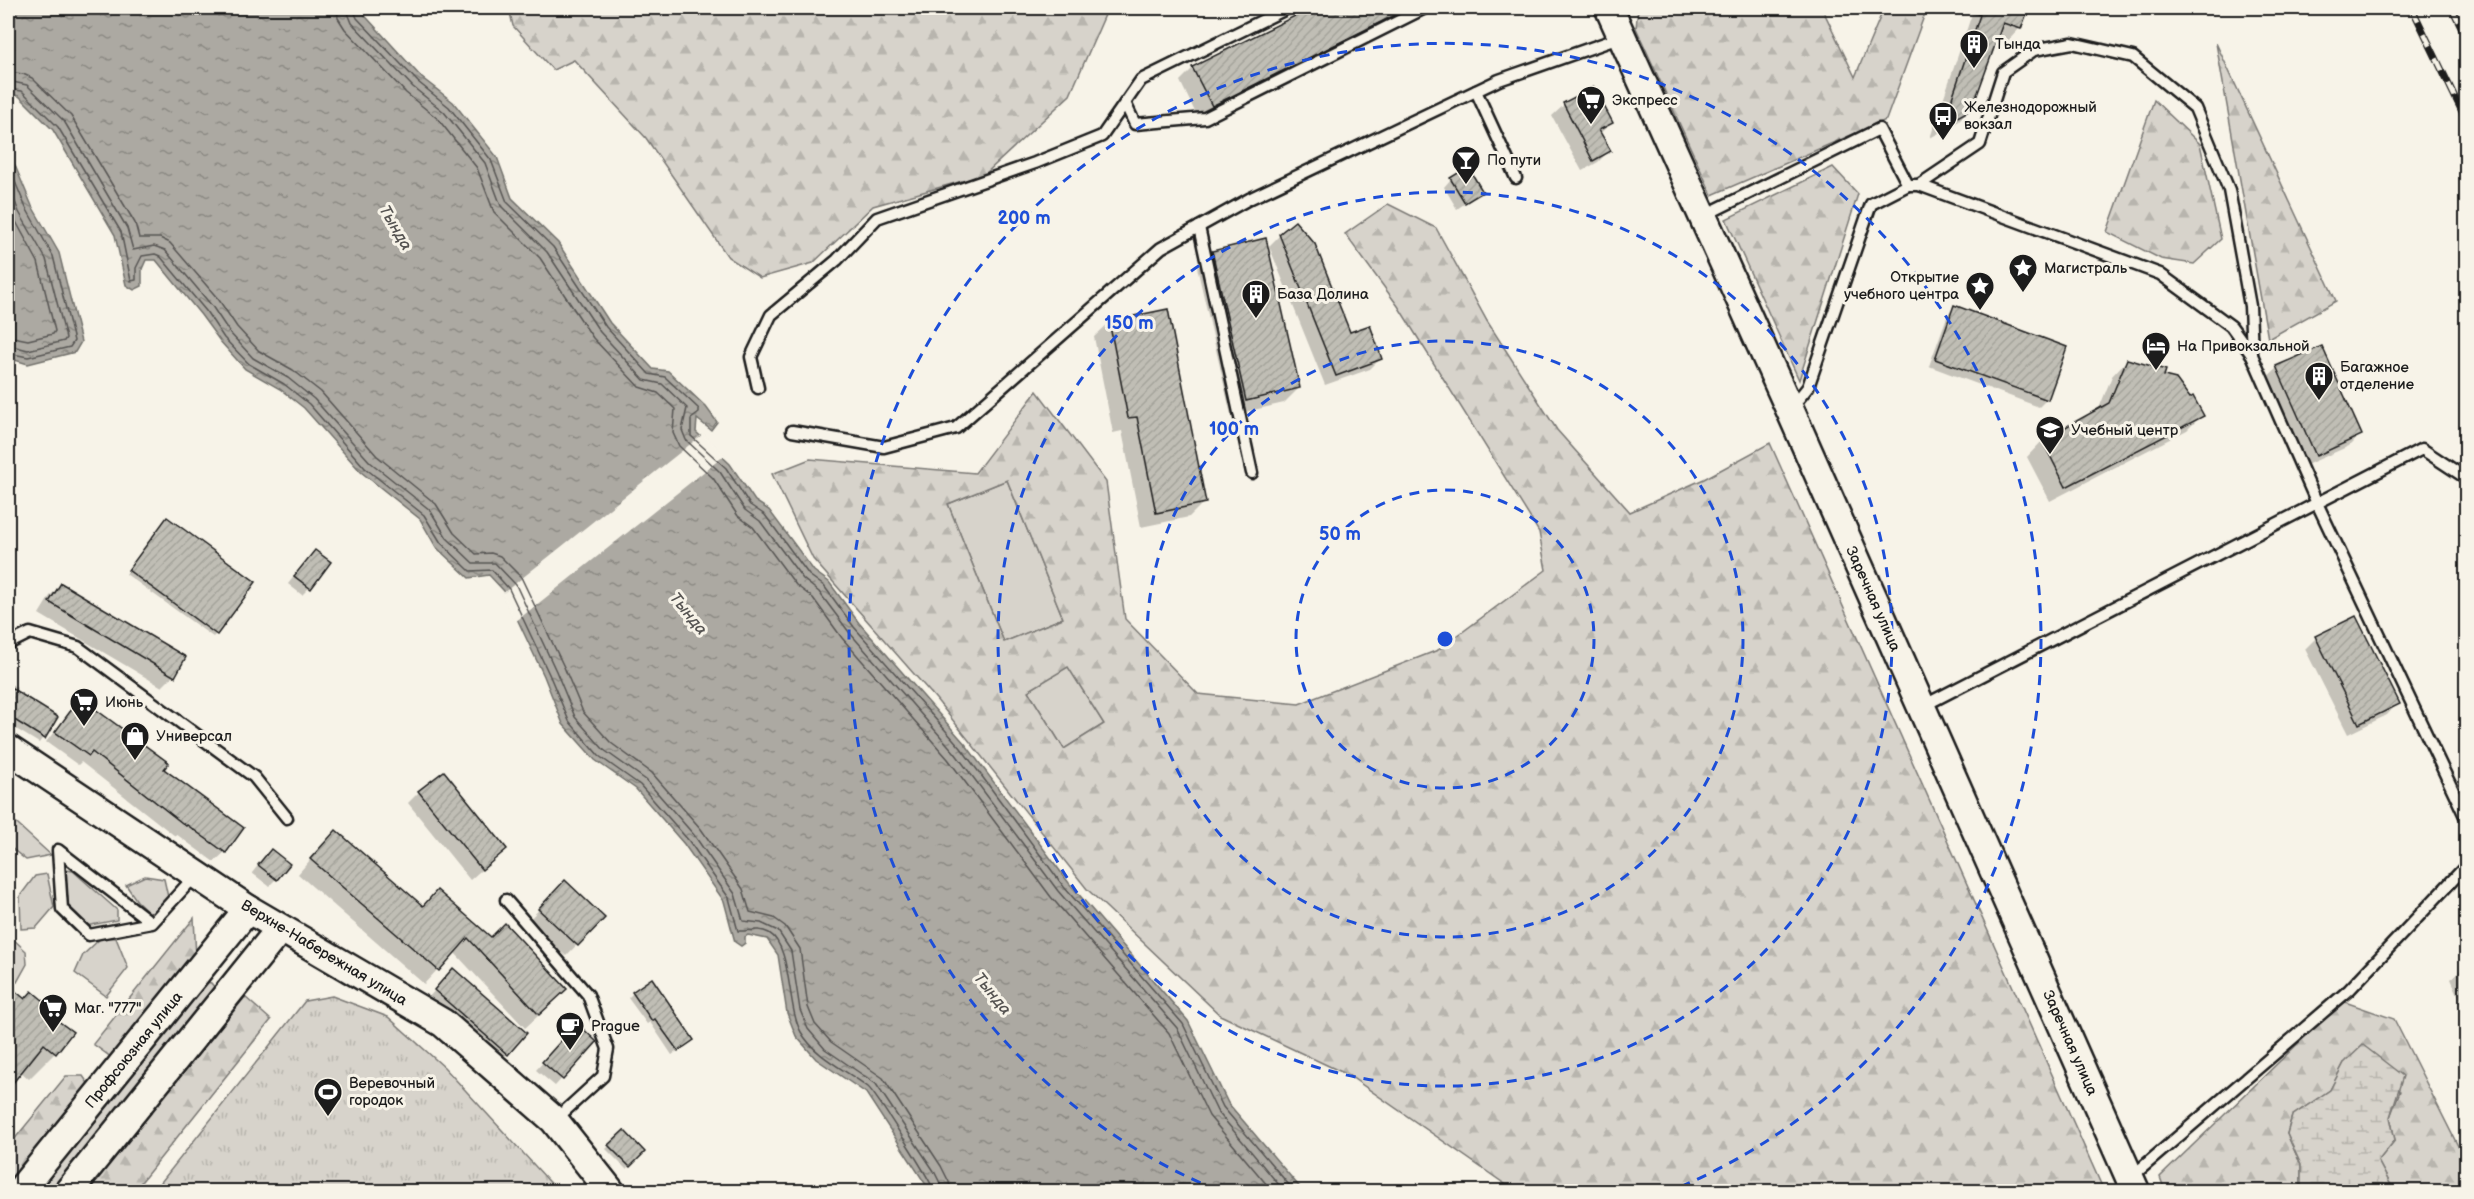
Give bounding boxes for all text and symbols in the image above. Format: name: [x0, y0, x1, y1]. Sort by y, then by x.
building icon: Тында: [1958, 28, 1990, 70]
place label: Тында: [1995, 35, 2041, 54]
supermarket icon: Экспресс: [1575, 84, 1607, 126]
place label: Экспресс: [1612, 91, 1678, 110]
place label: Железнодорожный вокзал: [1964, 98, 2097, 134]
bus stop icon: Железнодорожный вокзал: [1927, 100, 1959, 142]
bar icon: По пути: [1450, 144, 1482, 186]
place label: По пути: [1487, 151, 1541, 170]
water label: Тында: [375, 202, 415, 254]
text: 200 m: [997, 208, 1051, 229]
place icon: Магистраль: [2007, 252, 2039, 294]
place label: Магистраль: [2044, 259, 2128, 278]
place label: Открытие учебного центра: [1844, 268, 1959, 304]
place icon: Открытие учебного центра: [1964, 270, 1996, 312]
building icon: База Долина: [1240, 278, 1272, 320]
place label: База Долина: [1277, 285, 1369, 304]
text: 150 m: [1104, 313, 1154, 334]
hotel icon: На Привокзальной: [2140, 330, 2172, 372]
place label: На Привокзальной: [2177, 337, 2310, 356]
place label: Багажное отделение: [2340, 358, 2414, 394]
building icon: Багажное отделение: [2303, 360, 2335, 402]
school or university icon: Учебный центр: [2034, 414, 2066, 456]
text: 100 m: [1209, 419, 1259, 440]
place label: Учебный центр: [2071, 421, 2179, 440]
text: 50 m: [1319, 524, 1361, 545]
street label: Заречная улица: [1841, 543, 1905, 655]
water label: Тында: [665, 589, 711, 639]
centre of rings: [1435, 629, 1455, 649]
supermarket icon: Июнь: [68, 686, 100, 728]
place label: Июнь: [105, 693, 144, 712]
shop icon: Универсал: [119, 720, 151, 762]
place label: Универсал: [156, 727, 232, 746]
street label: Верхне-Набережная улица: [238, 896, 411, 1010]
water label: Тында: [969, 969, 1015, 1019]
street label: Заречная улица: [2038, 987, 2102, 1099]
street label: Профсоюзная улица: [81, 988, 187, 1112]
supermarket icon: Маг. "777": [37, 992, 69, 1034]
place label: Маг. "777": [74, 999, 142, 1018]
cafe icon: Prague: [554, 1010, 586, 1052]
place label: Prague: [591, 1017, 640, 1036]
place label: Веревочный городок: [349, 1074, 435, 1110]
sports icon: Веревочный городок: [312, 1076, 344, 1118]

